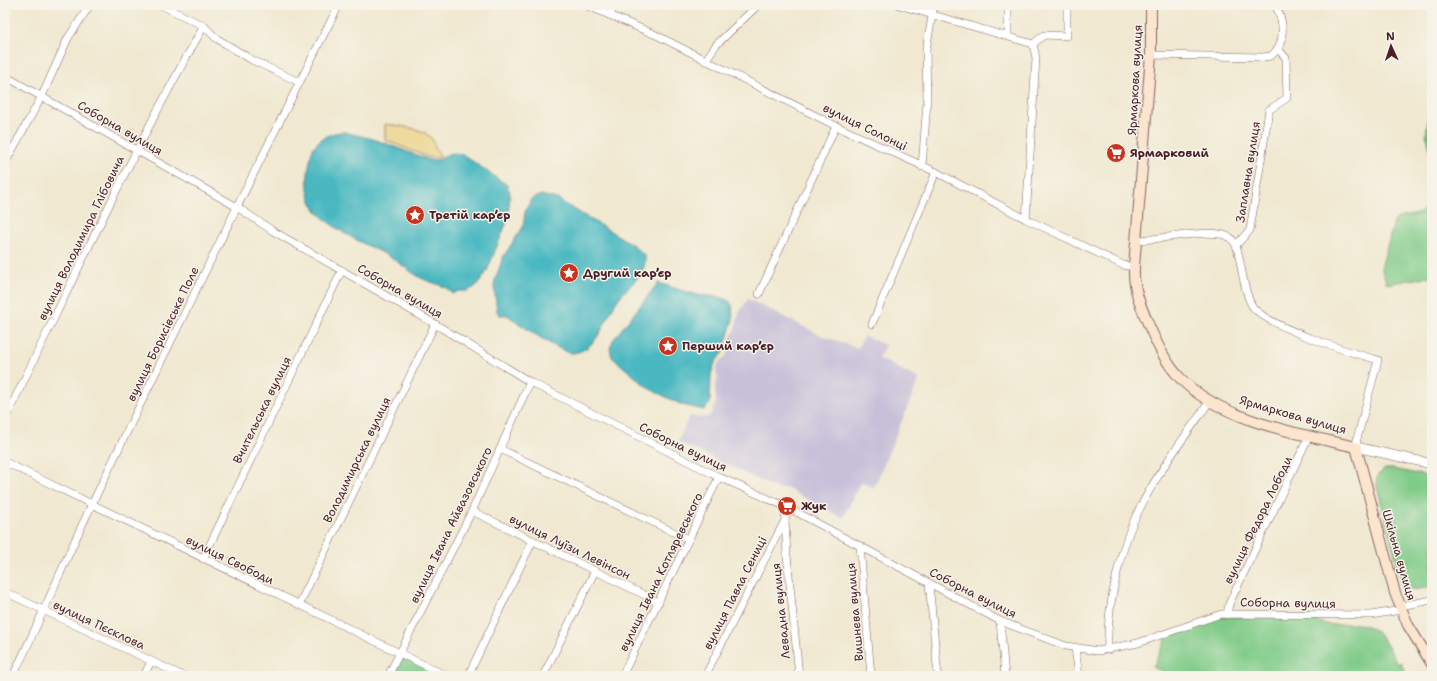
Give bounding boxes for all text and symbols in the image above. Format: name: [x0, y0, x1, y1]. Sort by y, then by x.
street label: Ярмаркова вулиця: [1124, 24, 1146, 136]
north arrow: [1371, 26, 1411, 66]
text: N: [1386, 29, 1396, 44]
street label: Соборна вулиця: [74, 97, 166, 159]
street label: вулиця Солонці: [820, 100, 910, 154]
street label: Заплавна вулиця: [1232, 120, 1264, 224]
supermarket icon: Ярмарковий: [1105, 142, 1127, 164]
place label: Ярмарковий: [1130, 145, 1210, 161]
street label: вулиця Володимира Глібовича: [34, 153, 128, 323]
place icon: Третій кар’єр: [404, 204, 426, 226]
place label: Третій кар’єр: [429, 207, 510, 223]
street label: Соборна вулиця: [354, 260, 446, 322]
place icon: Другий кар’єр: [558, 262, 580, 284]
street label: вулиця Борисівське Поле: [123, 264, 203, 404]
place label: Другий кар’єр: [583, 265, 672, 281]
place icon: Перший кар’єр: [657, 335, 679, 357]
place label: Перший кар’єр: [682, 338, 774, 354]
street label: Вчительська вулиця: [229, 354, 295, 466]
street label: Ярмаркова вулиця: [1238, 392, 1348, 438]
street label: Володимирська вулиця: [320, 394, 394, 526]
street label: Соборна вулиця: [636, 419, 730, 475]
street label: вулиця Івана Айвазовського: [406, 444, 496, 606]
street label: вулиця Федора Лободи: [1220, 453, 1296, 587]
street label: вулиця Івана Котляревського: [616, 490, 706, 654]
supermarket icon: Жук: [776, 495, 798, 517]
place label: Жук: [801, 498, 827, 514]
street label: Шкільна вулиця: [1378, 508, 1420, 602]
street label: вулиця Луїзи Левінсон: [507, 511, 633, 583]
street label: вулиця Свободи: [183, 532, 277, 588]
street label: вулиця Павла Сениці: [699, 534, 771, 652]
street label: Левадна вулиця: [768, 562, 794, 660]
street label: Вишнева вулиця: [843, 562, 867, 662]
street label: Соборна вулиця: [927, 564, 1019, 622]
street label: Соборна вулиця: [1240, 594, 1336, 612]
street label: вулиця Пєсклова: [50, 597, 148, 654]

